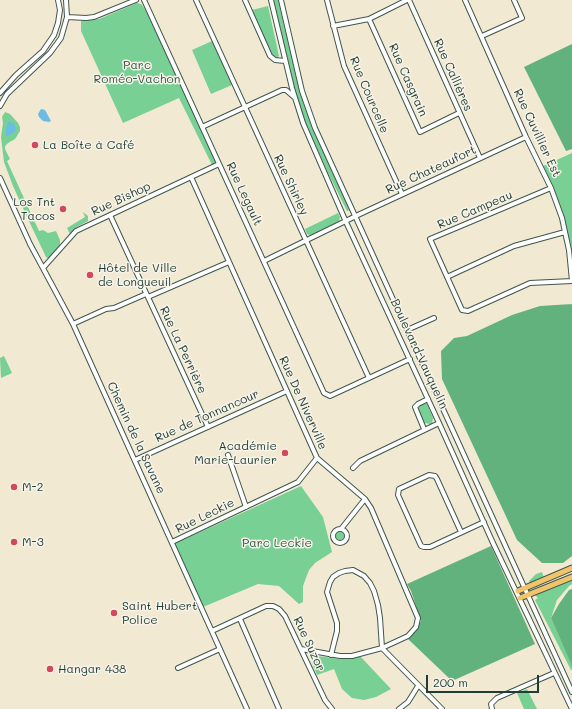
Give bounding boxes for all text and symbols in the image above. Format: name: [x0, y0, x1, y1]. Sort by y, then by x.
street label: Rue Callières: [431, 36, 475, 114]
street label: Rue Casgrain: [386, 41, 430, 119]
street label: Rue Courcelle: [346, 55, 392, 135]
park label: Parc Roméo-Vachon: [94, 58, 180, 86]
street label: Rue Cuvillier Est: [510, 87, 564, 179]
place label: La Boîte à Café: [43, 138, 134, 152]
marker: La Boîte à Café: [30, 140, 40, 150]
street label: Rue Chateaufort: [383, 143, 479, 197]
street label: Rue Shirley: [271, 152, 311, 218]
street label: Rue Legault: [223, 160, 265, 228]
street label: Rue Bishop: [89, 179, 153, 219]
street label: Rue Campeau: [435, 188, 515, 232]
place label: Los Tnt Tacos: [13, 195, 55, 223]
marker: Los Tnt Tacos: [58, 204, 68, 214]
place label: Hôtel de Ville de Longueuil: [98, 261, 177, 289]
marker: Hôtel de Ville de Longueuil: [85, 270, 95, 280]
street label: Boulevard Vauquelin: [387, 297, 451, 411]
street label: Rue La Perrière: [157, 304, 209, 396]
street label: Rue De Niverville: [276, 354, 330, 452]
street label: Chemin de la Savane: [104, 380, 168, 496]
street label: Rue de Tonnancour: [153, 387, 261, 445]
place label: Académie Marie-Laurier: [194, 439, 277, 467]
marker: Académie Marie-Laurier: [280, 448, 290, 458]
place label: M-2: [22, 480, 43, 494]
marker: M-2: [9, 482, 19, 492]
street label: Rue Leckie: [173, 496, 237, 536]
place label: M-3: [22, 535, 44, 549]
park label: Parc Leckie: [242, 536, 312, 550]
marker: M-3: [9, 537, 19, 547]
place label: Saint Hubert Police: [122, 599, 197, 627]
marker: Saint Hubert Police: [109, 608, 119, 618]
street label: Rue Suzor: [290, 614, 328, 674]
place label: Hangar 438: [58, 662, 126, 676]
marker: Hangar 438: [45, 664, 55, 674]
scale bar: [428, 667, 541, 693]
text: 200 m: [433, 674, 468, 690]

